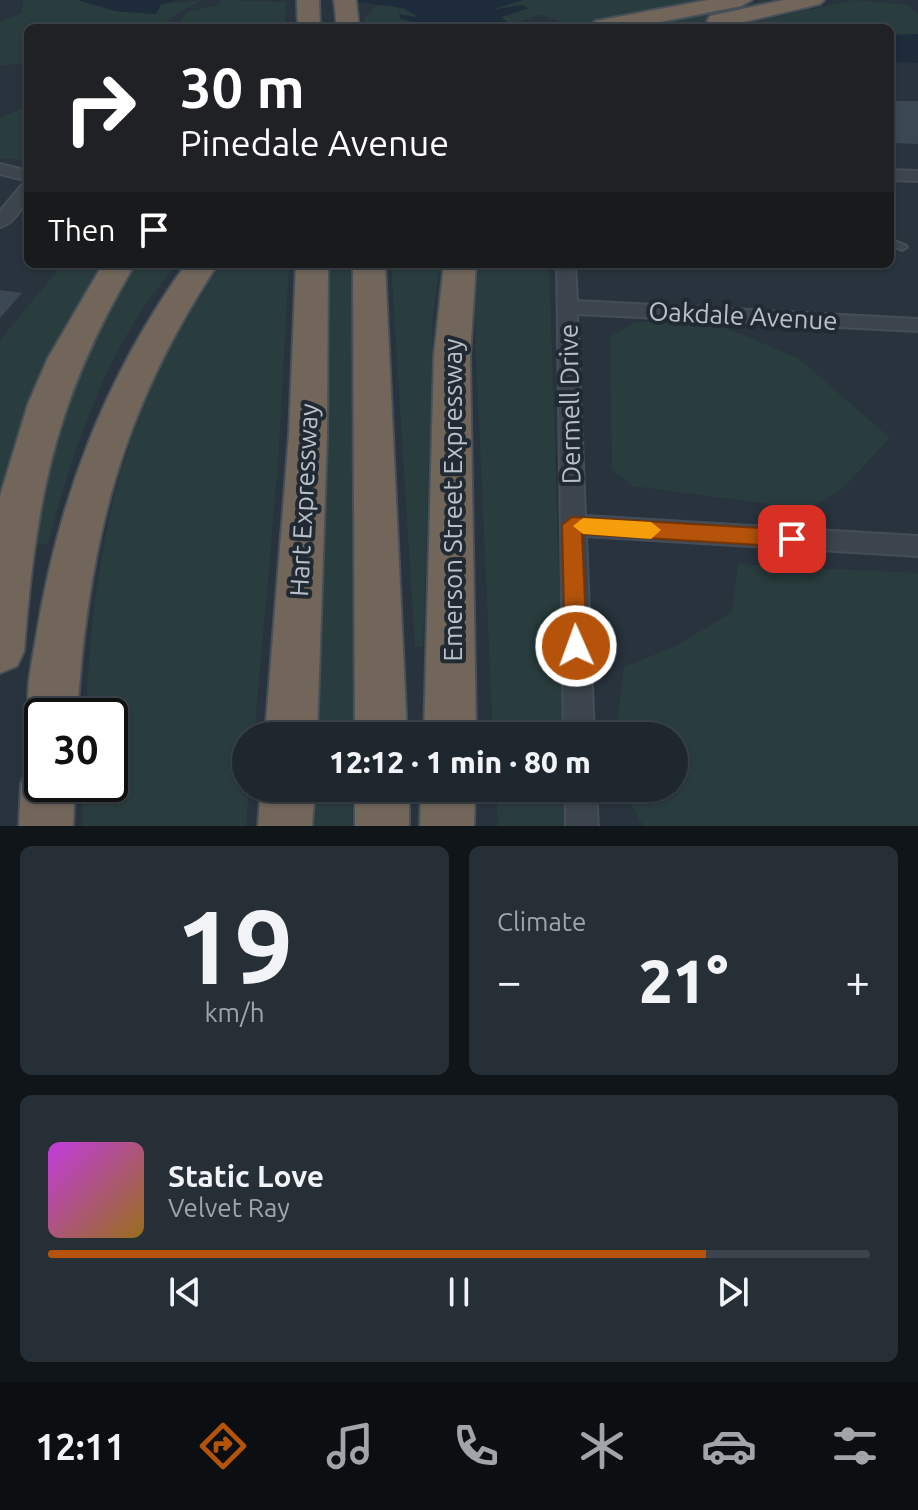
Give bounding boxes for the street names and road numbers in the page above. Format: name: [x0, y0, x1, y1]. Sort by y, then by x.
street label: Oakdale Avenue: [648, 296, 838, 335]
street label: Dermell Drive: [554, 324, 585, 484]
street label: Emerson Street Expressway: [438, 338, 467, 662]
street label: Hart Expressway: [284, 403, 323, 597]

